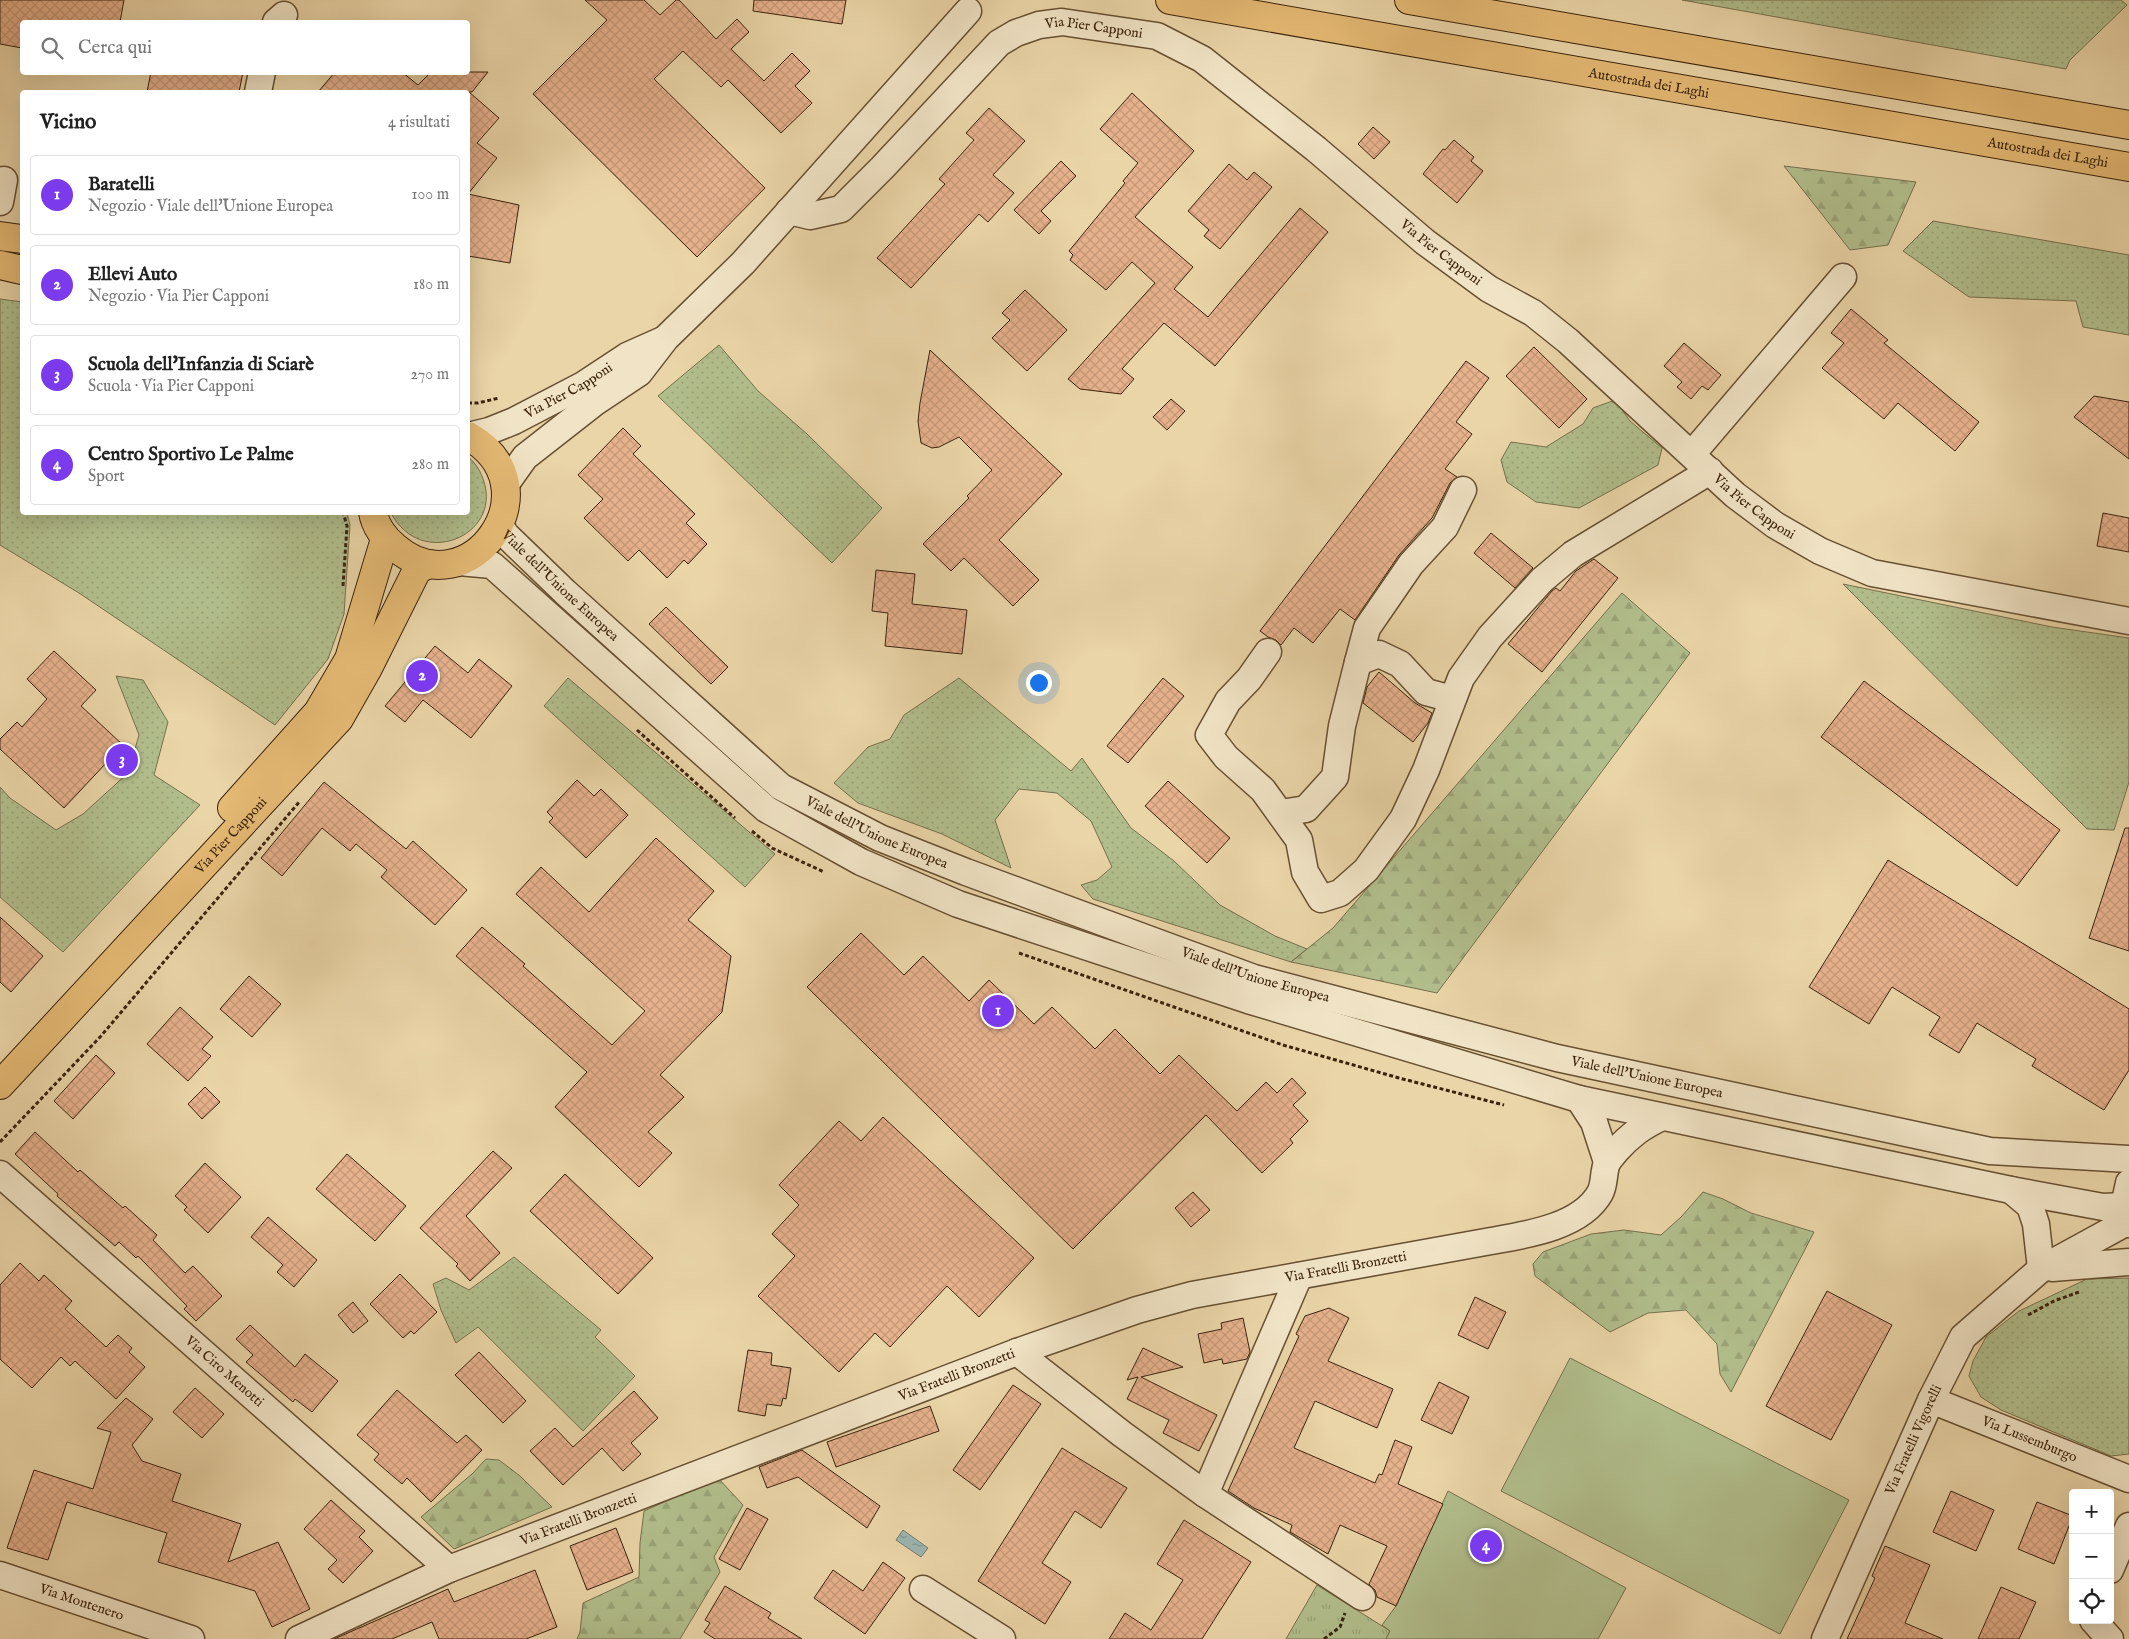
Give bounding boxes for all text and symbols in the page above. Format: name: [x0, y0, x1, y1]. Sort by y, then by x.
street label: Via Pier Capponi: [1043, 13, 1144, 43]
search box: [20, 20, 470, 75]
icon: search: [38, 34, 66, 62]
text: Cerca qui: [78, 36, 152, 60]
street label: Autostrada dei Laghi: [1586, 64, 1711, 103]
text: Vicino: [40, 109, 96, 136]
text: 4 risultati: [388, 113, 450, 133]
street label: Autostrada dei Laghi: [1985, 133, 2110, 172]
text: Baratelli: [88, 173, 155, 197]
text: 1: [54, 185, 60, 205]
text: 100 m: [412, 185, 449, 205]
text: Negozio · Viale dell'Unione Europea: [88, 197, 333, 217]
street label: Via Pier Capponi: [1395, 215, 1486, 290]
text: Ellevi Auto: [88, 263, 177, 287]
text: 2: [53, 275, 61, 295]
text: 180 m: [413, 275, 449, 295]
text: Negozio · Via Pier Capponi: [88, 287, 269, 307]
text: Scuola dell'Infanzia di Sciarè: [88, 353, 314, 377]
street label: Via Pier Capponi: [521, 359, 616, 423]
text: 3: [54, 365, 60, 385]
text: 270 m: [410, 365, 449, 385]
text: Scuola · Via Pier Capponi: [88, 377, 254, 397]
text: Centro Sportivo Le Palme: [88, 443, 294, 467]
text: 4: [53, 455, 61, 475]
text: 280 m: [412, 455, 449, 475]
text: Sport: [88, 467, 125, 487]
street label: Via Pier Capponi: [1709, 470, 1799, 544]
street label: Viale dell'Unione Europea: [497, 526, 623, 646]
pin: 2: [406, 657, 438, 695]
your location: [1026, 670, 1052, 696]
pin: 3: [106, 741, 138, 779]
street label: Viale dell'Unione Europea: [802, 792, 951, 873]
street label: Via Pier Capponi: [190, 793, 271, 879]
street label: Viale dell'Unione Europea: [1178, 943, 1332, 1007]
pin: 1: [982, 992, 1014, 1030]
street label: Viale dell'Unione Europea: [1569, 1052, 1725, 1103]
street label: Via Fratelli Bronzetti: [1283, 1247, 1408, 1287]
street label: Via Ciro Menotti: [180, 1331, 268, 1411]
street label: Via Fratelli Bronzetti: [895, 1345, 1018, 1406]
street label: Via Fratelli Vigorelli: [1881, 1382, 1946, 1499]
street label: Via Lussemburgo: [1978, 1412, 2080, 1467]
street label: Via Fratelli Bronzetti: [517, 1489, 639, 1550]
map controls: [2069, 1489, 2114, 1624]
button: +: [2069, 1489, 2114, 1534]
pin: 4: [1470, 1527, 1502, 1565]
button: −: [2069, 1534, 2114, 1579]
button: locate: [2069, 1579, 2114, 1624]
street label: Via Montenero: [36, 1580, 126, 1625]

